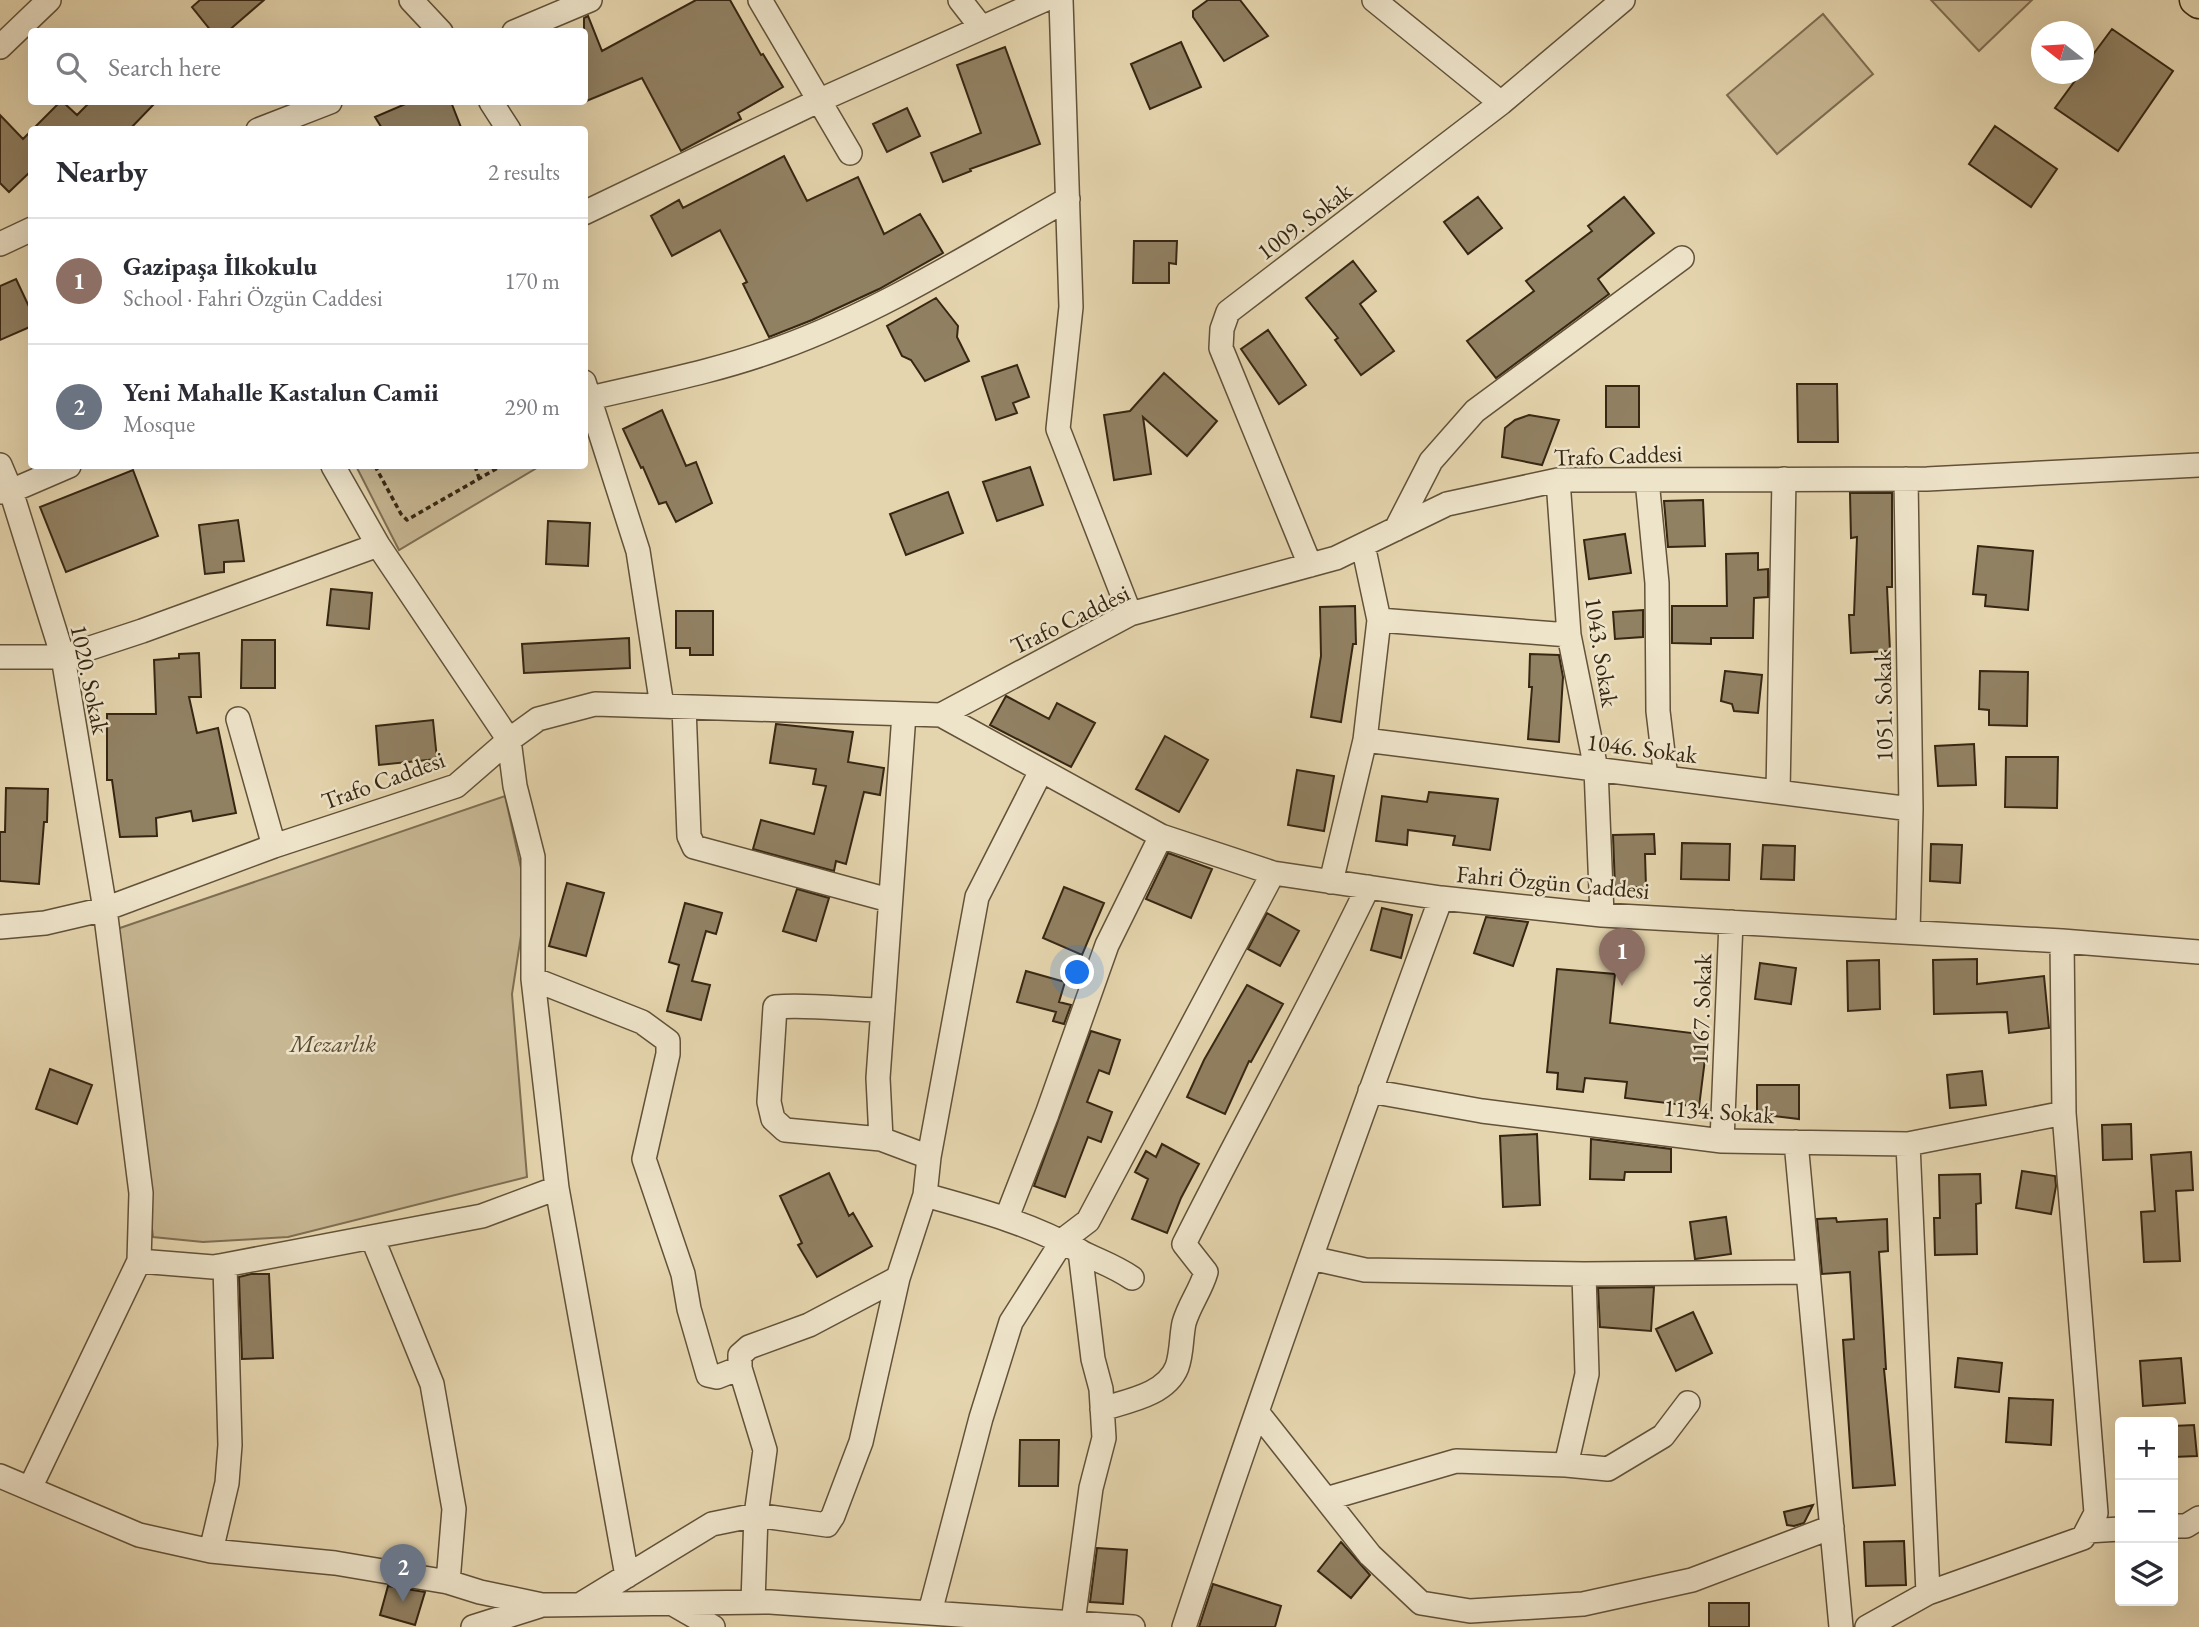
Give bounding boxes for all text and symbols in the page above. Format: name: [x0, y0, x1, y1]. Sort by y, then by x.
north arrow: [2031, 21, 2094, 84]
search box: [28, 28, 588, 105]
icon: search: [52, 48, 90, 86]
text: Search here: [108, 50, 221, 84]
text: Nearby: [56, 152, 148, 191]
text: 2 results: [488, 157, 560, 187]
street label: 1009. Sokak: [1250, 175, 1358, 267]
text: Gazipaşa İlkokulu: [123, 249, 317, 283]
text: 1: [73, 266, 85, 296]
text: 170 m: [504, 266, 560, 296]
text: School · Fahri Özgün Caddesi: [123, 283, 383, 313]
text: Yeni Mahalle Kastalun Camii: [123, 375, 439, 409]
text: 2: [73, 392, 85, 422]
text: 290 m: [504, 392, 560, 422]
text: Mosque: [123, 409, 195, 439]
street label: Trafo Caddesi: [1553, 437, 1683, 473]
street label: Trafo Caddesi: [1005, 577, 1135, 661]
street label: 1043. Sokak: [1578, 595, 1626, 710]
street label: 1020. Sokak: [63, 621, 117, 737]
street label: 1051. Sokak: [1867, 649, 1899, 762]
street label: 1046. Sokak: [1585, 726, 1700, 770]
street label: Trafo Caddesi: [317, 743, 449, 817]
street label: Fahri Özgün Caddesi: [1455, 858, 1651, 906]
pin: 1: [1599, 928, 1645, 986]
street label: 1167. Sokak: [1684, 952, 1718, 1065]
your location: [1060, 955, 1094, 989]
park label: Mezarlık: [288, 1028, 376, 1059]
street label: 1134. Sokak: [1662, 1092, 1776, 1130]
map controls: [2115, 1417, 2178, 1606]
button: +: [2115, 1417, 2178, 1480]
button: −: [2115, 1480, 2178, 1543]
button: layers: [2115, 1543, 2178, 1606]
pin: 2: [380, 1544, 426, 1602]

